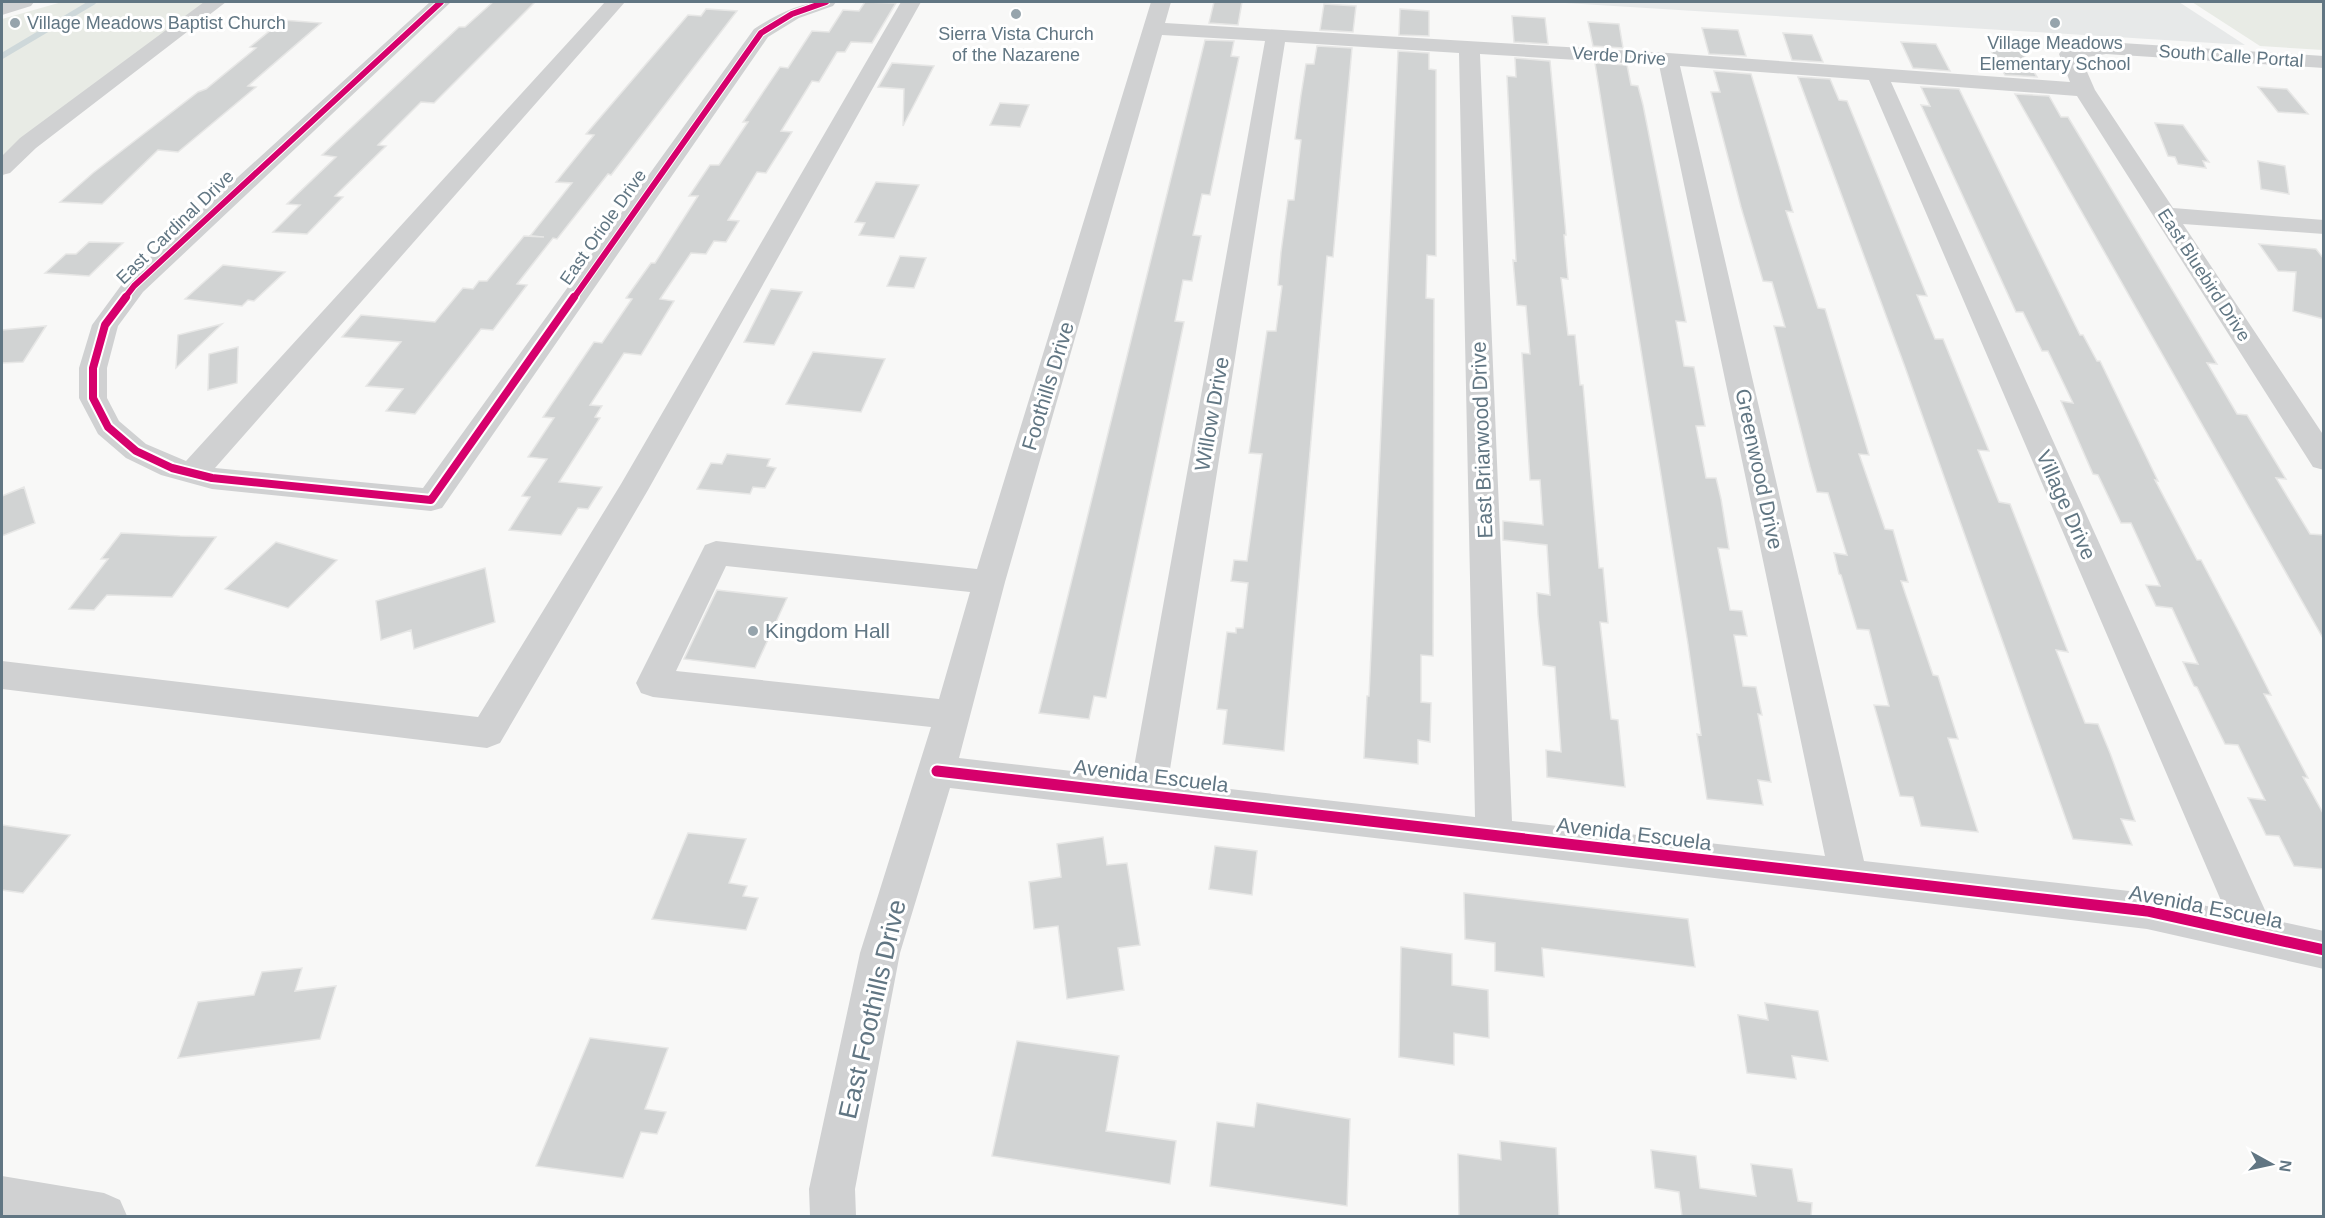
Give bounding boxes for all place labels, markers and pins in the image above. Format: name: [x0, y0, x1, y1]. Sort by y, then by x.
marker: Sierra Vista Church of the Nazarene: [1009, 7, 1023, 21]
place label: Village Meadows Baptist Church: [27, 13, 286, 33]
marker: Village Meadows Baptist Church: [8, 16, 22, 30]
marker: Village Meadows Elementary School: [2048, 16, 2062, 30]
place label: Sierra Vista Church of the Nazarene: [938, 24, 1094, 65]
place label: Village Meadows Elementary School: [1979, 33, 2131, 74]
place label: Kingdom Hall: [765, 619, 890, 642]
marker: Kingdom Hall: [746, 624, 760, 638]

